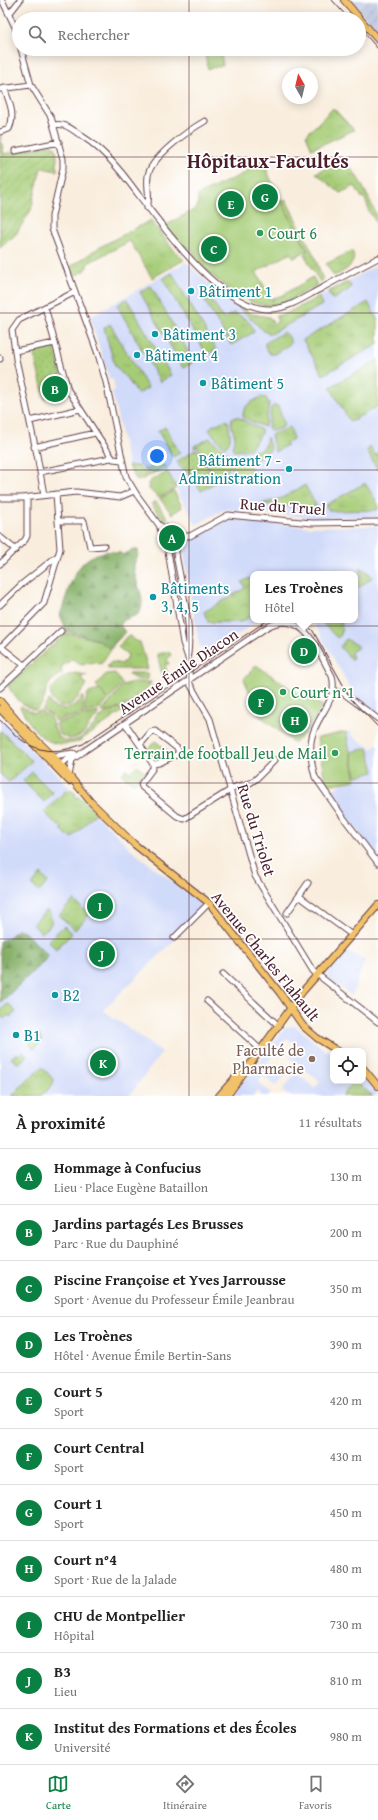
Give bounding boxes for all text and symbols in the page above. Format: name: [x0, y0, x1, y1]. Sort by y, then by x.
search box: [12, 12, 366, 56]
icon: search: [26, 23, 48, 45]
text: Rechercher: [58, 24, 130, 45]
north arrow: [282, 68, 318, 104]
district label: Hôpitaux-Facultés: [187, 146, 349, 175]
pin: G: [252, 182, 278, 212]
pin: E: [218, 189, 244, 219]
place label: Court 6: [268, 221, 317, 245]
marker: Court 6: [255, 228, 265, 238]
pin: C: [201, 234, 227, 264]
place label: Bâtiment 1: [199, 279, 272, 303]
marker: Bâtiment 1: [186, 286, 196, 296]
place label: Bâtiment 3: [163, 322, 236, 346]
marker: Bâtiment 3: [150, 329, 160, 339]
place label: Bâtiment 4: [145, 343, 219, 367]
marker: Bâtiment 4: [132, 350, 142, 360]
place label: Bâtiment 5: [211, 371, 284, 395]
pin: B: [42, 374, 68, 404]
marker: Bâtiment 5: [198, 378, 208, 388]
your location: [147, 446, 167, 466]
place label: Bâtiment 7 - Administration: [178, 448, 282, 490]
marker: Bâtiment 7 - Administration: [284, 464, 294, 474]
street label: Rue du Truel: [239, 491, 327, 521]
pin: A: [159, 523, 185, 553]
popup: [250, 571, 358, 623]
place label: Bâtiments 3, 4, 5: [161, 576, 229, 618]
text: Les Troènes: [265, 577, 343, 598]
marker: Bâtiments 3, 4, 5: [148, 592, 158, 602]
text: Hôtel: [265, 598, 294, 617]
street label: Avenue Émile Diacon: [113, 622, 243, 720]
pin: D: [291, 636, 317, 666]
place label: Court n°1: [291, 680, 355, 704]
pin: F: [248, 687, 274, 717]
marker: Court n°1: [278, 687, 288, 697]
pin: H: [282, 705, 308, 735]
place label: Terrain de football Jeu de Mail: [125, 741, 328, 765]
marker: Terrain de football Jeu de Mail: [330, 748, 340, 758]
street label: Rue du Triolet: [232, 781, 283, 880]
street label: Avenue Charles Flahault: [206, 886, 326, 1027]
pin: I: [87, 891, 113, 921]
pin: J: [89, 939, 115, 969]
place label: B2: [63, 983, 80, 1007]
marker: B2: [50, 990, 60, 1000]
place label: B1: [24, 1023, 41, 1047]
marker: B1: [11, 1030, 21, 1040]
place label: Faculté de Pharmacie: [233, 1038, 304, 1080]
pin: K: [90, 1048, 116, 1078]
map controls: [330, 1048, 366, 1084]
button: locate: [330, 1048, 366, 1084]
marker: Faculté de Pharmacie: [307, 1054, 317, 1064]
text: À proximité: [16, 1110, 105, 1135]
text: 11 résultats: [299, 1113, 362, 1132]
text: Hommage à Confucius: [54, 1157, 201, 1178]
text: A: [25, 1167, 33, 1186]
text: 130 m: [330, 1167, 362, 1186]
text: Lieu · Place Eugène Bataillon: [54, 1178, 208, 1197]
text: Jardins partagés Les Brusses: [54, 1213, 243, 1234]
text: B: [25, 1223, 33, 1242]
text: 200 m: [330, 1223, 362, 1242]
text: Parc · Rue du Dauphiné: [54, 1234, 179, 1253]
text: Piscine Françoise et Yves Jarrousse: [54, 1269, 286, 1290]
text: C: [25, 1279, 33, 1298]
text: 350 m: [330, 1279, 362, 1298]
text: Sport · Avenue du Professeur Émile Jeanbrau: [54, 1290, 294, 1309]
text: Les Troènes: [54, 1325, 132, 1346]
text: D: [25, 1335, 33, 1354]
text: 390 m: [330, 1335, 362, 1354]
text: Hôtel · Avenue Émile Bertin-Sans: [54, 1346, 232, 1365]
text: Court 5: [54, 1381, 103, 1402]
text: E: [26, 1391, 32, 1410]
text: 420 m: [330, 1391, 362, 1410]
text: Sport: [54, 1402, 84, 1421]
text: Court Central: [54, 1437, 144, 1458]
text: F: [26, 1447, 32, 1466]
text: 430 m: [330, 1447, 362, 1466]
text: Sport: [54, 1458, 84, 1477]
text: Court 1: [54, 1493, 103, 1514]
text: G: [25, 1503, 33, 1522]
text: 450 m: [330, 1503, 362, 1522]
text: Sport: [54, 1514, 84, 1533]
text: Court n°4: [54, 1549, 117, 1570]
text: H: [24, 1559, 34, 1578]
text: 480 m: [330, 1559, 362, 1578]
text: Sport · Rue de la Jalade: [54, 1570, 177, 1589]
text: CHU de Montpellier: [54, 1605, 185, 1626]
text: I: [27, 1615, 31, 1634]
text: 730 m: [330, 1615, 362, 1634]
text: Hôpital: [54, 1626, 94, 1645]
text: B3: [54, 1661, 71, 1682]
text: J: [27, 1671, 31, 1690]
text: 810 m: [330, 1671, 362, 1690]
text: Lieu: [54, 1682, 77, 1701]
text: Institut des Formations et des Écoles: [54, 1717, 297, 1738]
text: K: [25, 1727, 33, 1746]
text: 980 m: [330, 1727, 362, 1746]
text: Université: [54, 1738, 111, 1757]
tab: Carte: [46, 1773, 71, 1813]
tab: Itinéraire: [163, 1773, 207, 1813]
tab: Favoris: [299, 1773, 332, 1813]

